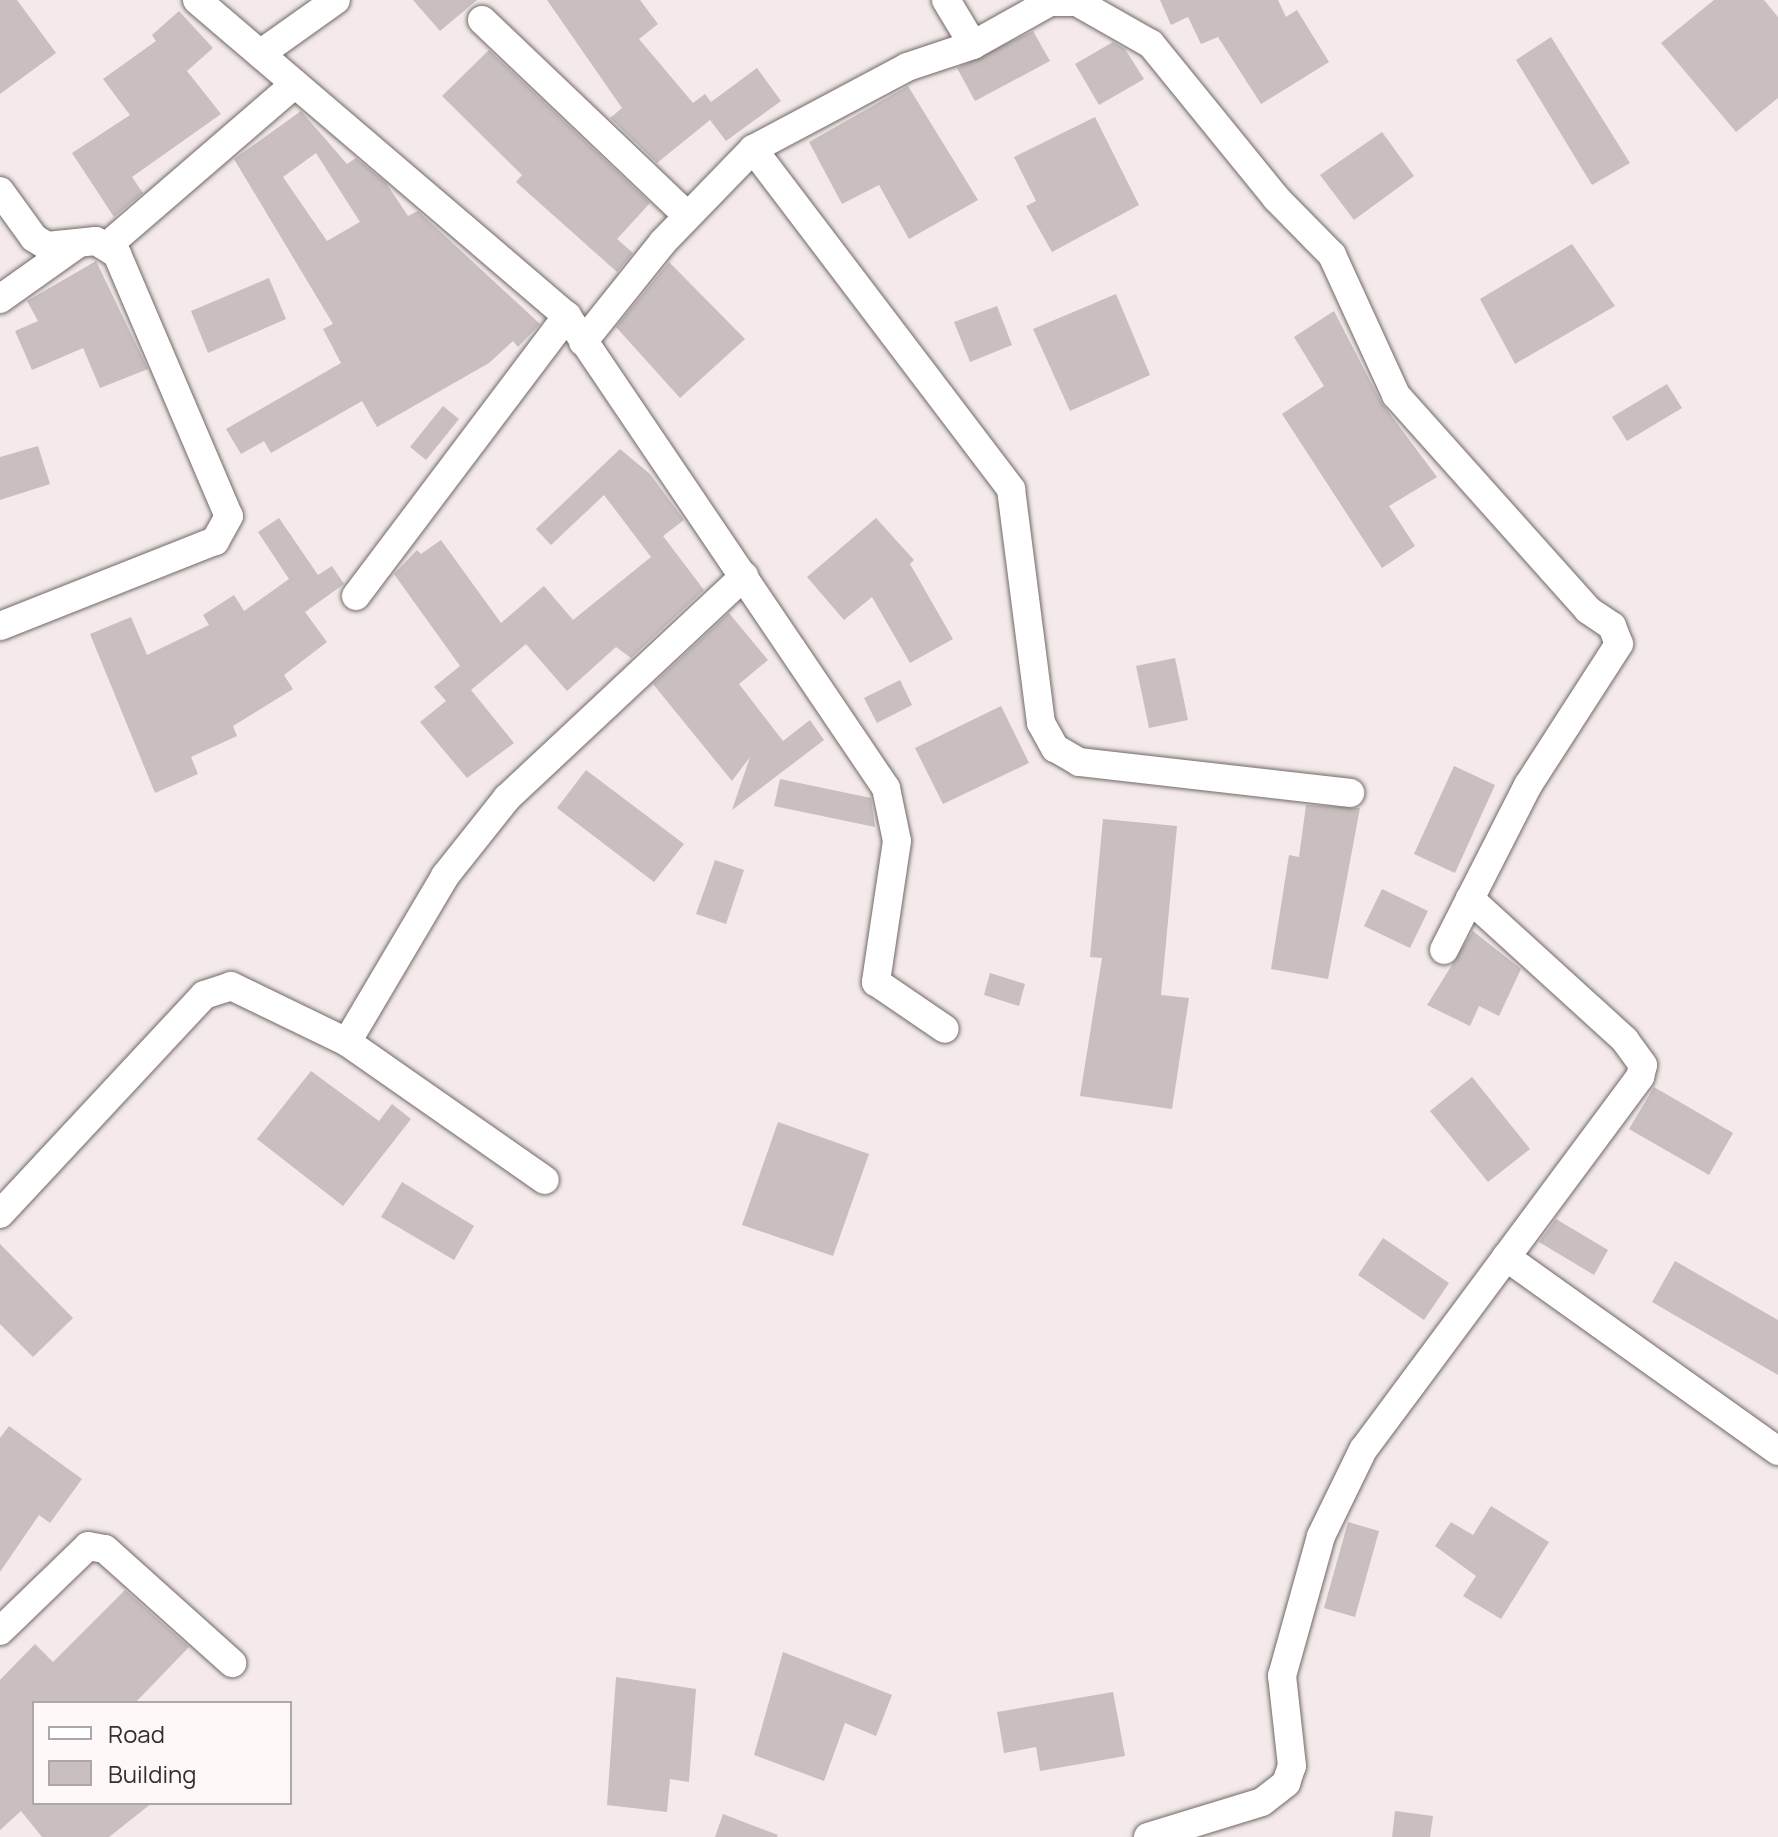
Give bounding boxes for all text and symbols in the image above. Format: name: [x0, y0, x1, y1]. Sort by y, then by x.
legend: [32, 1701, 292, 1805]
text: Road: [108, 1717, 165, 1750]
text: Building: [108, 1757, 196, 1790]

